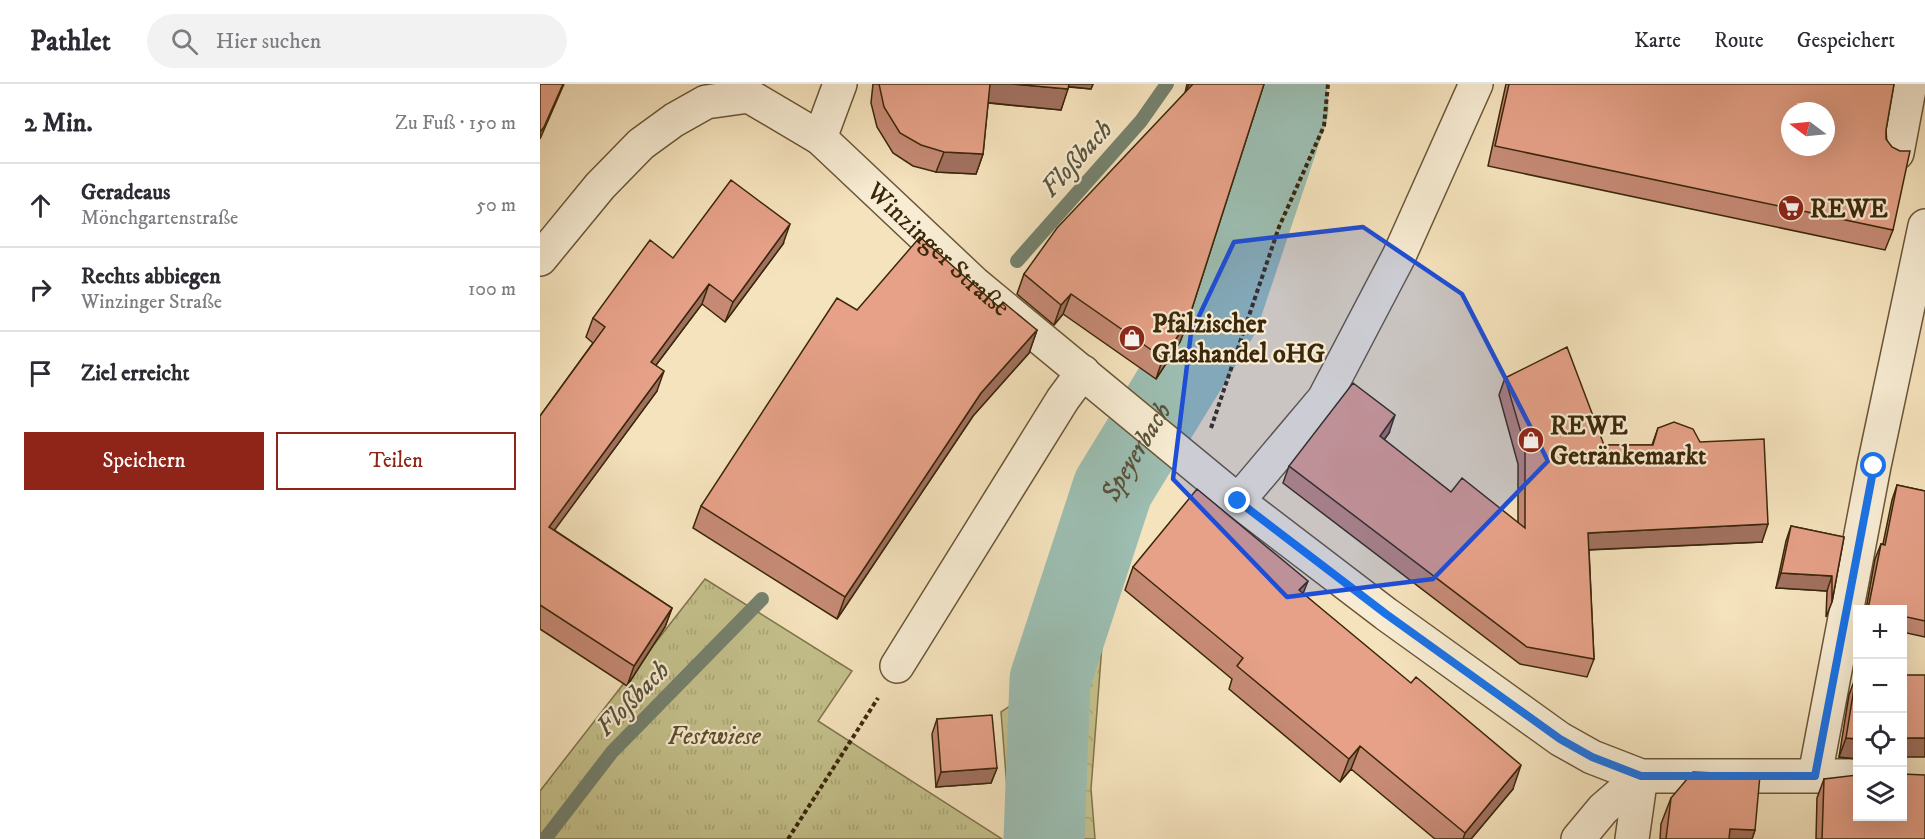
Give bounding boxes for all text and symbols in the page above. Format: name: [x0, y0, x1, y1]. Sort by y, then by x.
search box: [147, 14, 567, 68]
text: Pathlet: [30, 24, 111, 59]
icon: search: [168, 25, 201, 58]
text: Hier suchen: [216, 28, 321, 55]
text: Karte: [1634, 28, 1681, 54]
text: Route: [1714, 28, 1764, 54]
text: Gespeichert: [1797, 28, 1895, 54]
north arrow: [1781, 102, 1835, 156]
text: 2 Min.: [24, 107, 93, 140]
text: Zu Fuß · 150 m: [395, 111, 516, 136]
water label: Floßbach: [1033, 113, 1120, 204]
street label: Winzinger Straße: [858, 175, 1016, 324]
text: Geradeaus: [81, 179, 170, 206]
icon: ahead: [24, 189, 57, 222]
text: 50 m: [476, 193, 516, 218]
supermarket icon: REWE: [1776, 193, 1806, 223]
place label: REWE: [1810, 193, 1888, 226]
text: Mönchgartenstraße: [81, 206, 238, 231]
text: Rechts abbiegen: [81, 263, 221, 290]
icon: right: [24, 273, 57, 306]
text: 100 m: [468, 277, 516, 302]
text: Winzinger Straße: [81, 290, 222, 315]
place label: Pfälzischer Glashandel oHG: [1152, 308, 1325, 371]
shop icon: Pfälzischer Glashandel oHG: [1117, 323, 1147, 353]
icon: arrive: [24, 357, 57, 390]
text: Ziel erreicht: [81, 360, 189, 387]
water label: Speyerbach: [1094, 396, 1179, 506]
place label: REWE Getränkemarkt: [1550, 410, 1707, 473]
shop icon: REWE Getränkemarkt: [1516, 425, 1546, 455]
button: Speichern: [24, 432, 264, 490]
button: Teilen: [276, 432, 516, 490]
route start: [1860, 452, 1886, 478]
route end: [1224, 487, 1250, 513]
map controls: [1853, 605, 1907, 821]
button: +: [1853, 605, 1907, 659]
water label: Floßbach: [588, 654, 677, 744]
button: −: [1853, 659, 1907, 713]
button: locate: [1853, 713, 1907, 767]
park label: Festwiese: [667, 720, 762, 753]
button: layers: [1853, 767, 1907, 821]

